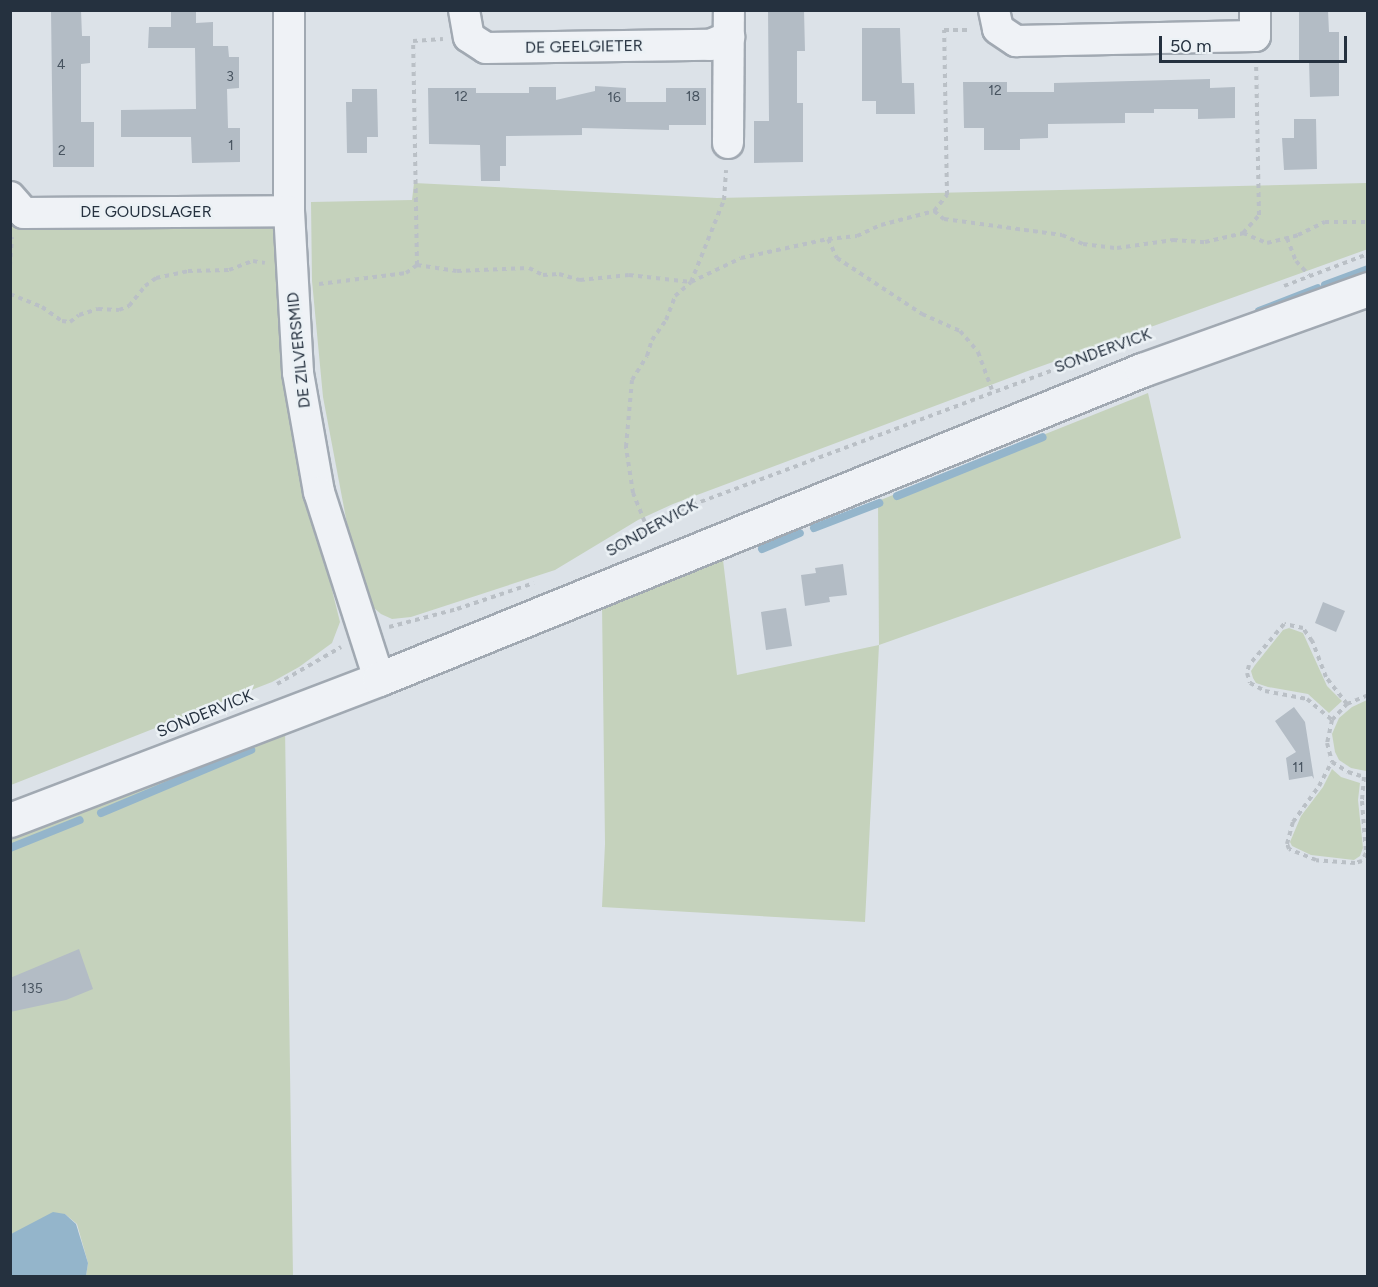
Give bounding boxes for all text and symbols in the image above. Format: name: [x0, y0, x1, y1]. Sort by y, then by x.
scale bar: [1162, 24, 1350, 62]
text: 50 m: [1170, 35, 1212, 57]
street label: DE GEELGIETER: [525, 36, 643, 58]
house number: 4: [57, 57, 65, 73]
house number: 3: [226, 69, 234, 85]
house number: 12: [988, 83, 1002, 99]
house number: 12: [454, 89, 468, 105]
house number: 18: [686, 89, 700, 105]
house number: 16: [607, 90, 621, 106]
house number: 1: [228, 138, 234, 154]
house number: 2: [58, 143, 66, 159]
street label: DE GOUDSLAGER: [80, 202, 212, 222]
street label: DE ZILVERSMID: [283, 291, 315, 409]
street label: SONDERVICK: [1052, 325, 1154, 377]
street label: SONDERVICK: [603, 495, 701, 561]
street label: SONDERVICK: [154, 686, 256, 742]
house number: 11: [1292, 760, 1304, 776]
house number: 135: [21, 981, 43, 997]

